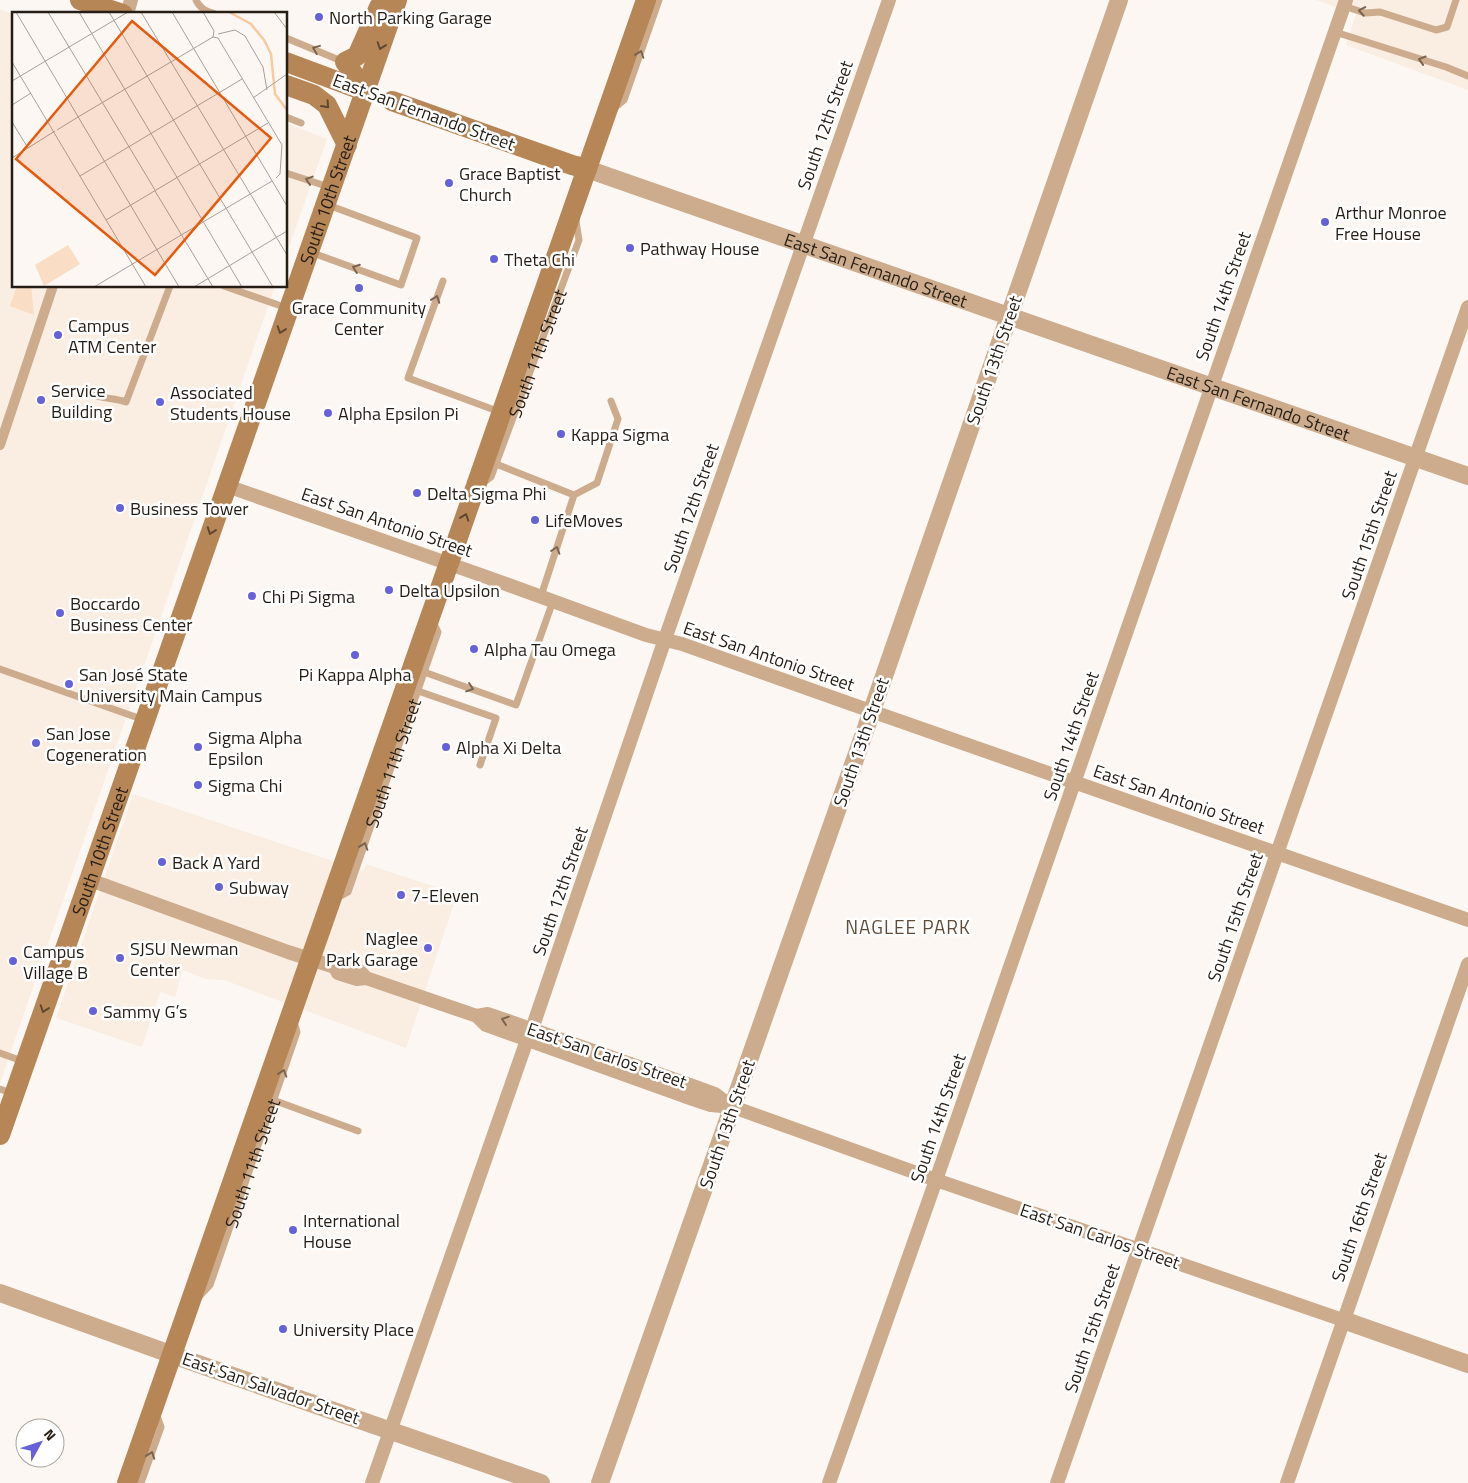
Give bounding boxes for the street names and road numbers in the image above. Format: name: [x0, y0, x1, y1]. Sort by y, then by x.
street label: South 12th Street: [790, 56, 860, 193]
street label: East San Fernando Street: [329, 66, 520, 158]
street label: South 10th Street: [292, 131, 363, 268]
street label: East San Fernando Street: [781, 225, 972, 314]
street label: South 14th Street: [1188, 227, 1258, 364]
street label: South 11th Street: [501, 284, 573, 421]
street label: South 13th Street: [959, 291, 1029, 428]
street label: East San Fernando Street: [1163, 359, 1354, 448]
street label: South 12th Street: [656, 439, 726, 576]
street label: South 15th Street: [1334, 466, 1404, 603]
street label: East San Antonio Street: [298, 480, 477, 564]
street label: East San Antonio Street: [680, 614, 859, 698]
street label: South 14th Street: [1036, 667, 1106, 804]
street label: South 13th Street: [826, 673, 896, 810]
street label: South 11th Street: [358, 694, 428, 831]
street label: East San Antonio Street: [1090, 757, 1269, 841]
street label: South 10th Street: [64, 782, 135, 919]
street label: South 12th Street: [525, 822, 595, 959]
street label: South 15th Street: [1200, 848, 1270, 985]
street label: East San Carlos Street: [523, 1015, 691, 1095]
street label: South 14th Street: [903, 1049, 973, 1186]
street label: South 13th Street: [692, 1055, 762, 1192]
street label: South 11th Street: [217, 1094, 287, 1232]
street label: South 16th Street: [1324, 1148, 1394, 1285]
street label: East San Carlos Street: [1016, 1196, 1184, 1276]
street label: South 15th Street: [1057, 1259, 1127, 1396]
street label: East San Salvador Street: [179, 1345, 364, 1431]

